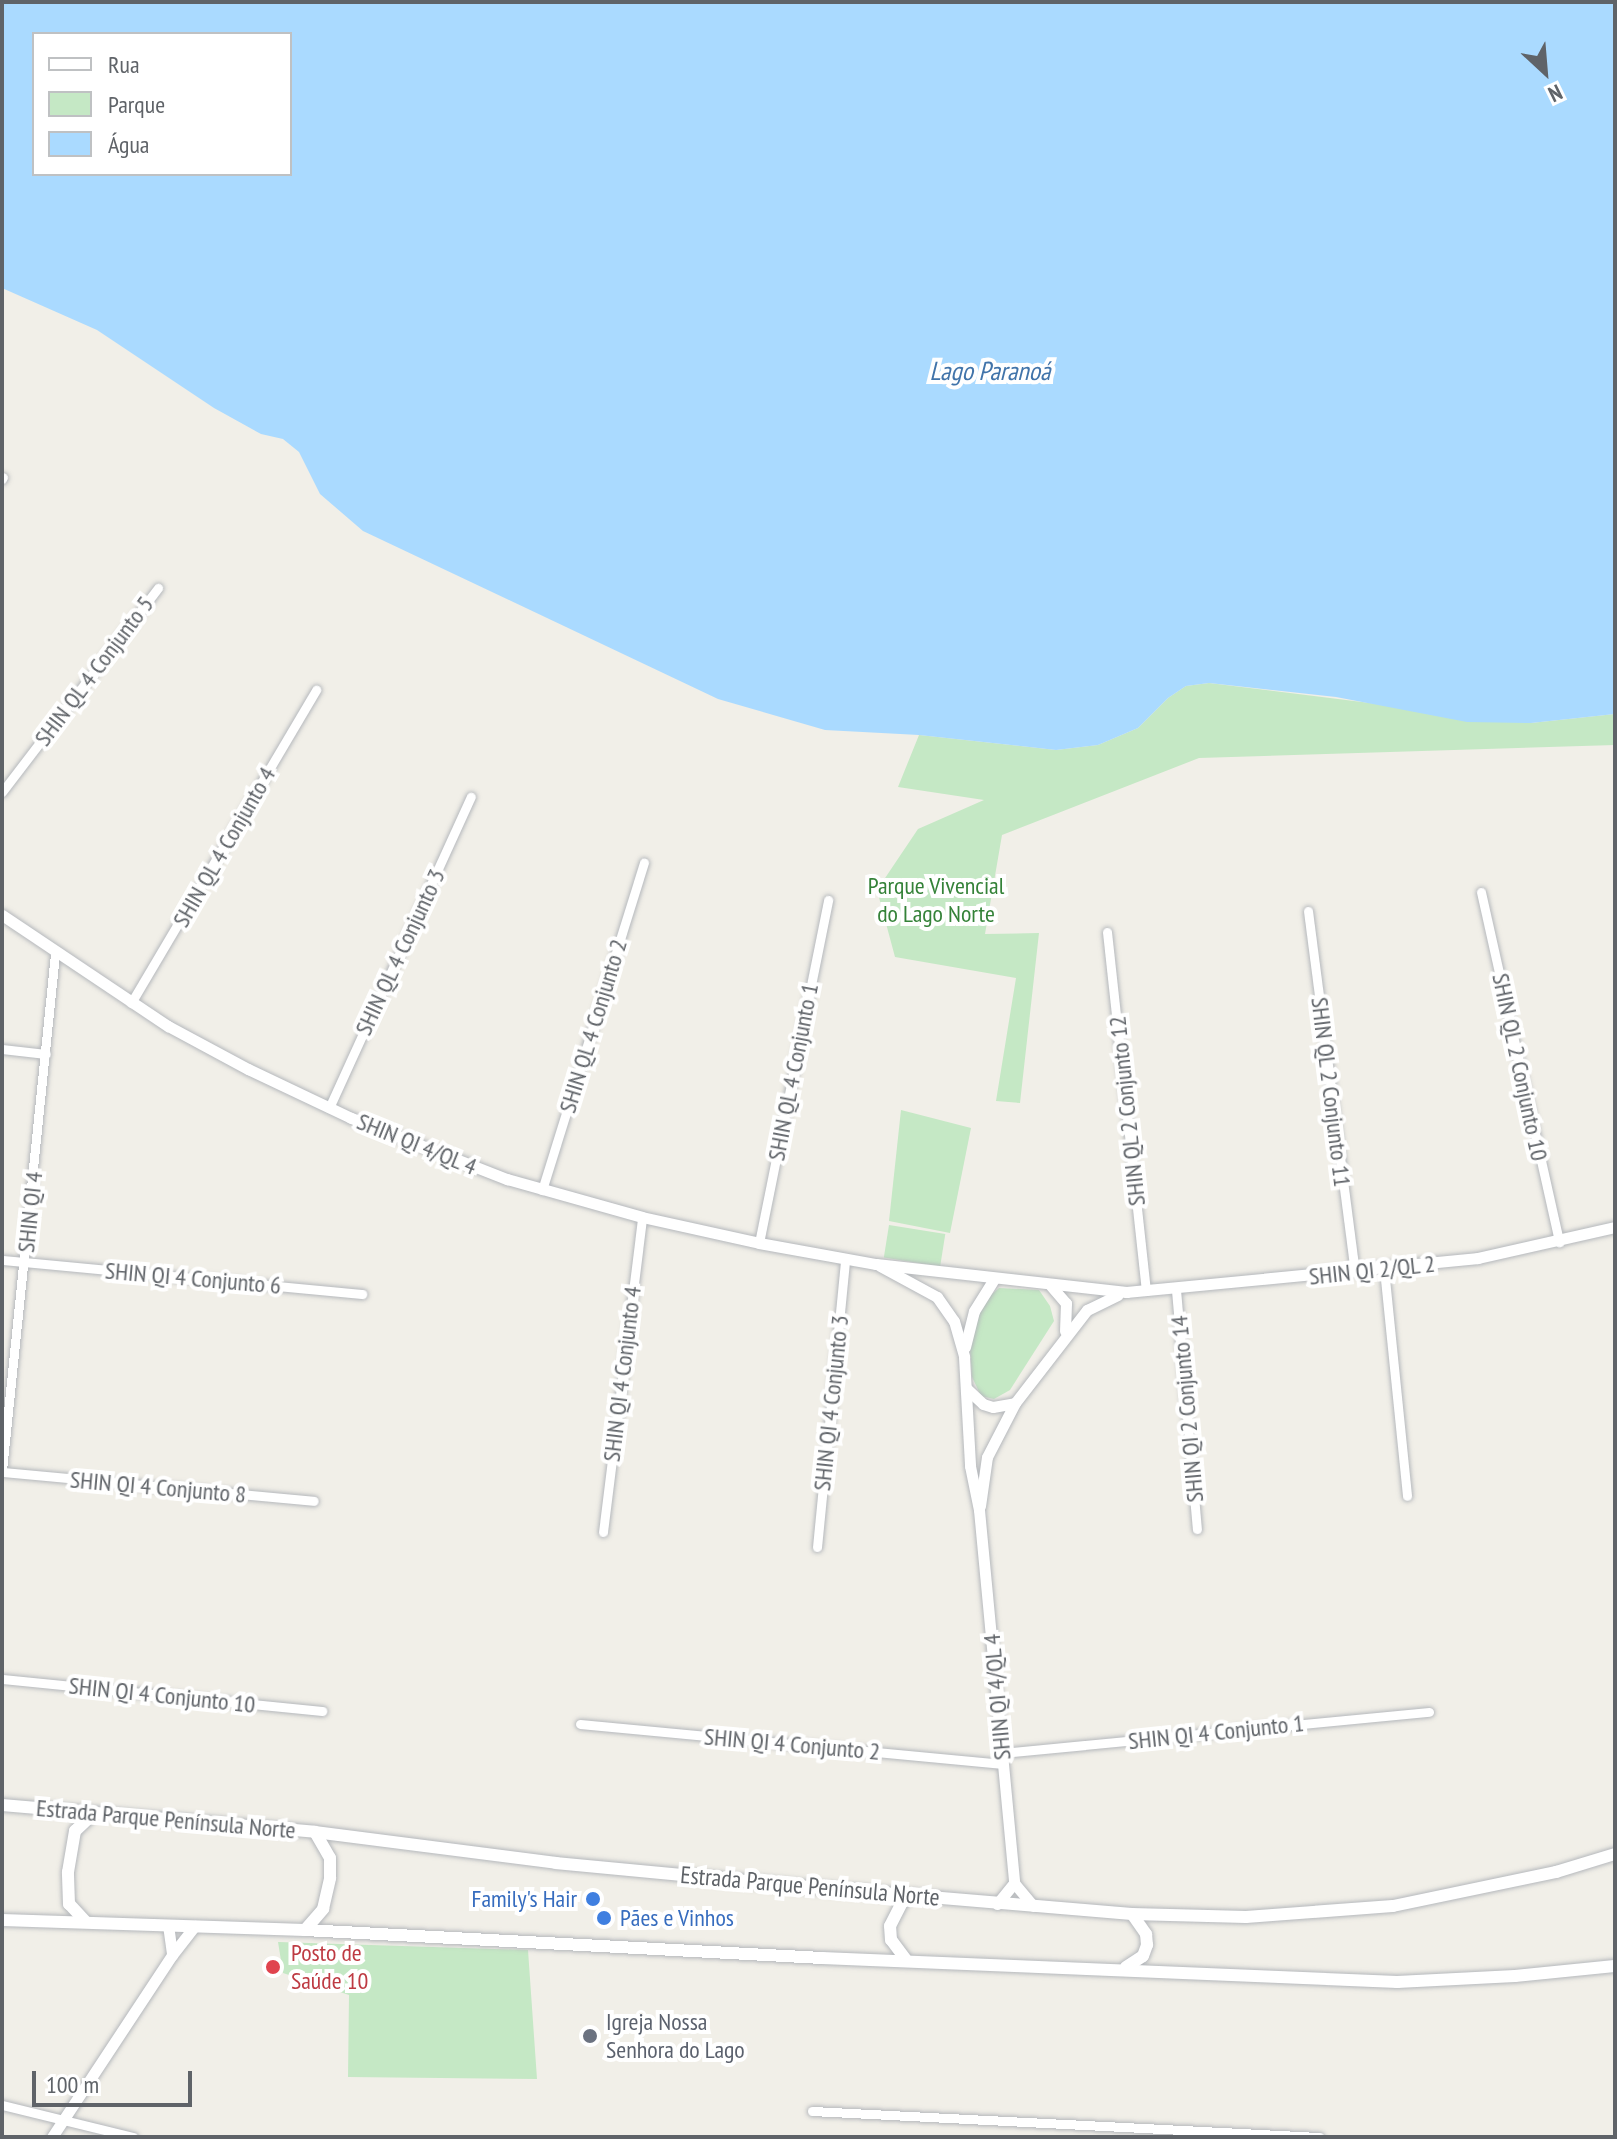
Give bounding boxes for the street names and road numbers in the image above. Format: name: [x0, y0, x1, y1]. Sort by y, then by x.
street label: SHIN QL 4 Conjunto 5: [28, 590, 160, 752]
street label: SHIN QL 4 Conjunto 4: [166, 761, 282, 933]
street label: SHIN QL 4 Conjunto 3: [349, 864, 451, 1040]
street label: SHIN QL 4 Conjunto 2: [553, 935, 633, 1117]
street label: SHIN QL 2 Conjunto 10: [1486, 970, 1554, 1164]
street label: SHIN QL 4 Conjunto 1: [762, 980, 824, 1164]
street label: SHIN QL 2 Conjunto 11: [1305, 995, 1357, 1189]
street label: SHIN QL 2 Conjunto 12: [1103, 1014, 1151, 1208]
street label: SHIN QI 4/QL 4: [353, 1107, 481, 1181]
street label: SHIN QI 4: [11, 1170, 49, 1254]
street label: SHIN QI 2/QL 2: [1307, 1249, 1437, 1291]
street label: SHIN QI 4 Conjunto 6: [104, 1256, 282, 1300]
street label: SHIN QI 4 Conjunto 4: [597, 1285, 647, 1463]
street label: SHIN QI 4 Conjunto 3: [807, 1314, 855, 1492]
street label: SHIN QI 2 Conjunto 14: [1164, 1314, 1210, 1504]
street label: SHIN QI 4 Conjunto 8: [69, 1465, 247, 1509]
street label: SHIN QI 4/QL 4: [977, 1632, 1017, 1762]
street label: SHIN QI 4 Conjunto 10: [67, 1671, 257, 1719]
street label: SHIN QI 4 Conjunto 1: [1127, 1708, 1305, 1756]
street label: SHIN QI 4 Conjunto 2: [703, 1722, 881, 1766]
street label: Estrada Parque Península Norte: [35, 1793, 297, 1845]
street label: Estrada Parque Península Norte: [679, 1860, 941, 1912]

